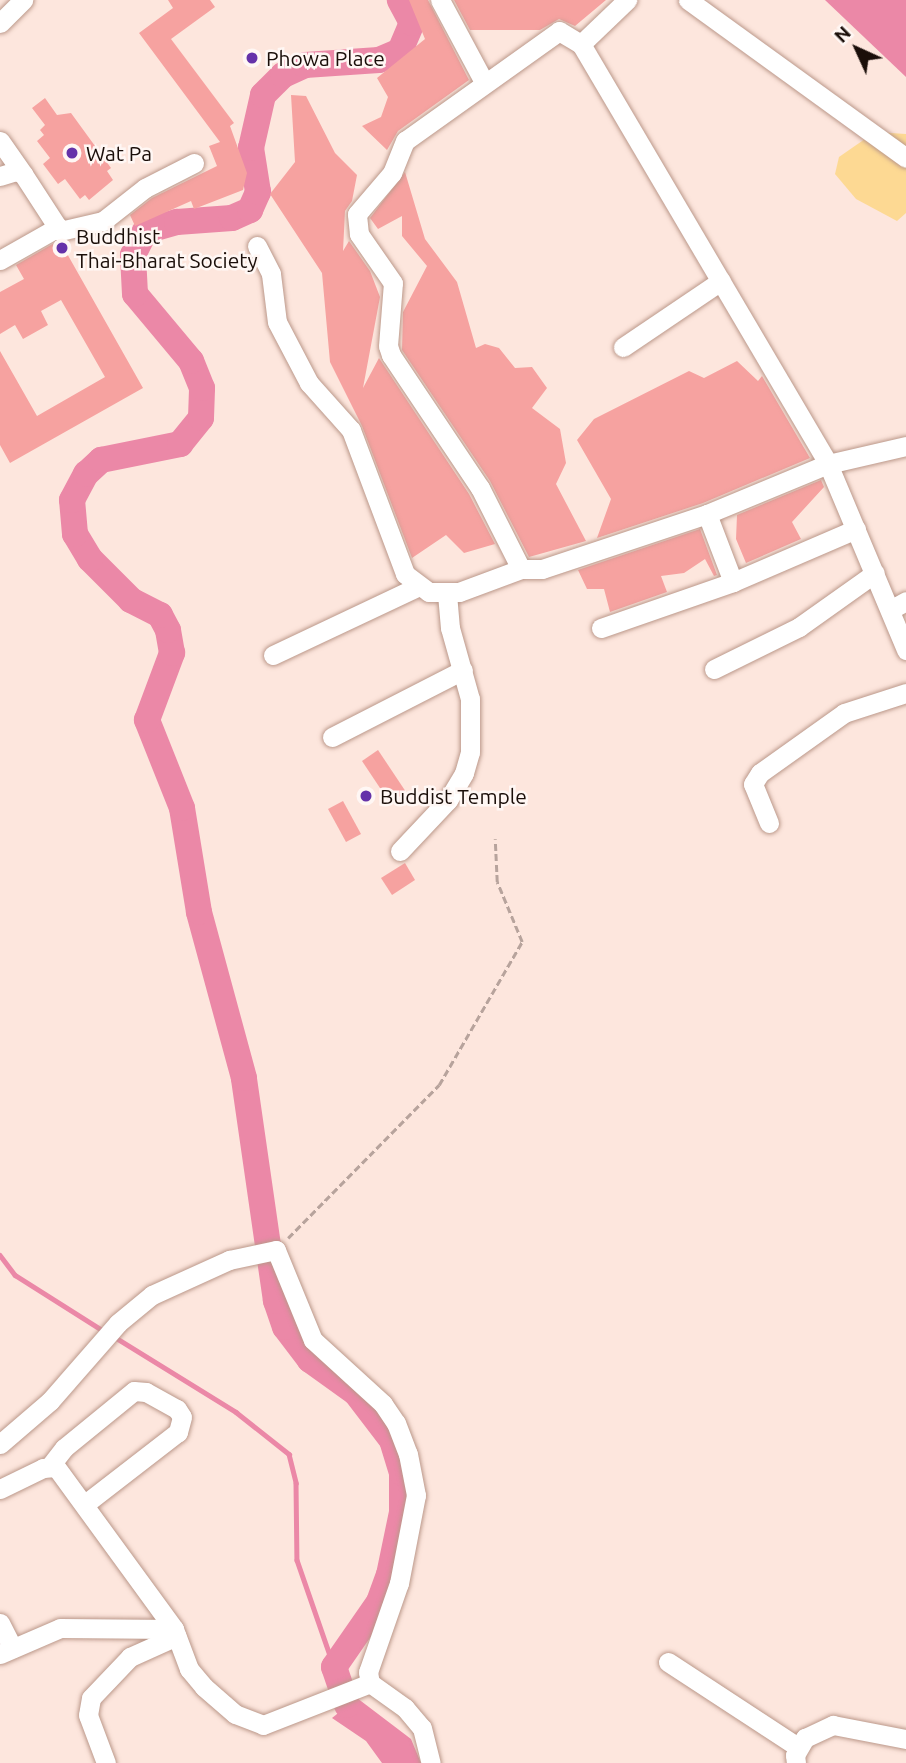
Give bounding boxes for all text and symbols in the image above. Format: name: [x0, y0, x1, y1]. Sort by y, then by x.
north arrow: [822, 14, 892, 84]
text: N: [829, 21, 855, 47]
place label: Phowa Place: [266, 45, 385, 71]
marker: Phowa Place: [244, 50, 260, 66]
place label: Wat Pa: [86, 140, 152, 166]
marker: Wat Pa: [64, 145, 80, 161]
place label: Buddhist Thai-Bharat Society: [76, 223, 258, 273]
marker: Buddhist Thai-Bharat Society: [54, 240, 70, 256]
place label: Buddist Temple: [380, 783, 527, 809]
marker: Buddist Temple: [358, 788, 374, 804]

